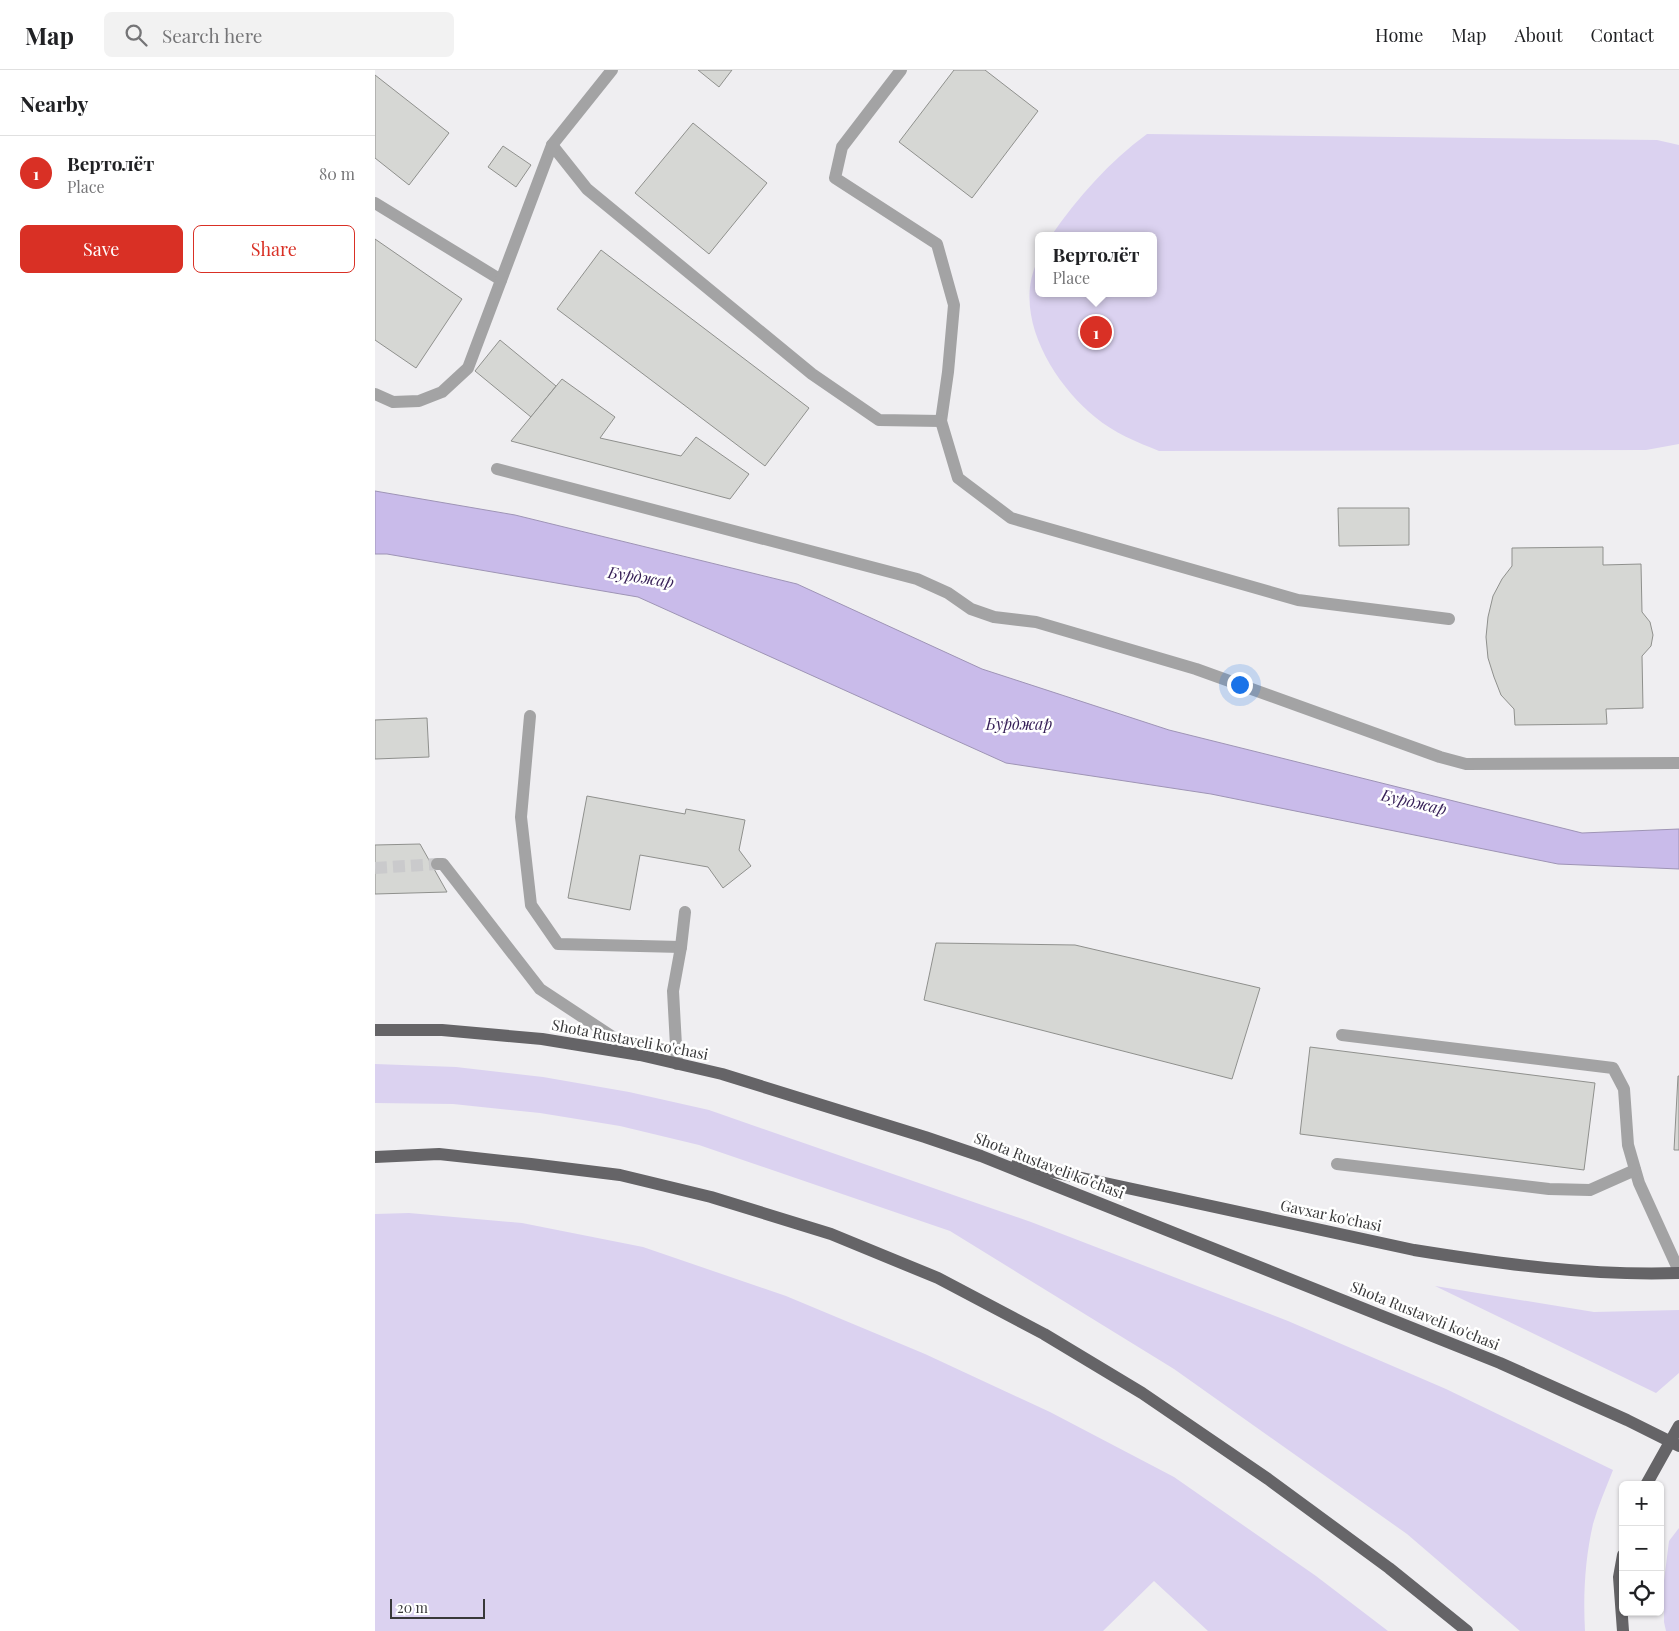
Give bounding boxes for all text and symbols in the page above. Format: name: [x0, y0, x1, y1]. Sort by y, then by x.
search box: [104, 12, 454, 57]
text: Map: [25, 19, 74, 51]
icon: search: [122, 21, 150, 49]
text: Search here: [162, 22, 262, 48]
text: Home: [1375, 23, 1423, 47]
text: Map: [1451, 23, 1486, 47]
text: About: [1514, 23, 1563, 47]
text: Contact: [1591, 23, 1654, 47]
text: Nearby: [20, 89, 89, 117]
text: Вертолёт: [67, 150, 154, 176]
text: 1: [33, 163, 39, 184]
text: 80 m: [319, 163, 355, 184]
text: Place: [67, 176, 105, 197]
button: Save: [20, 225, 183, 273]
button: Share: [193, 225, 355, 273]
popup: [1035, 232, 1157, 297]
text: Вертолёт: [1052, 241, 1140, 267]
text: Place: [1052, 267, 1090, 288]
pin: 1: [1080, 313, 1112, 351]
water label: Бурджар: [606, 561, 676, 592]
your location: [1227, 672, 1253, 698]
water label: Бурджар: [985, 713, 1052, 734]
water label: Бурджар: [1378, 784, 1449, 819]
street label: Shota Rustaveli ko'chasi: [550, 1014, 711, 1064]
street label: Shota Rustaveli ko'chasi: [971, 1127, 1128, 1203]
street label: Gavxar ko'chasi: [1279, 1195, 1384, 1236]
street label: Shota Rustaveli ko'chasi: [1348, 1276, 1503, 1354]
map controls: [1619, 1481, 1664, 1616]
button: +: [1619, 1481, 1664, 1526]
button: −: [1619, 1526, 1664, 1571]
button: locate: [1619, 1571, 1664, 1616]
scale bar: [390, 1596, 485, 1619]
text: 20 m: [397, 1598, 428, 1617]

